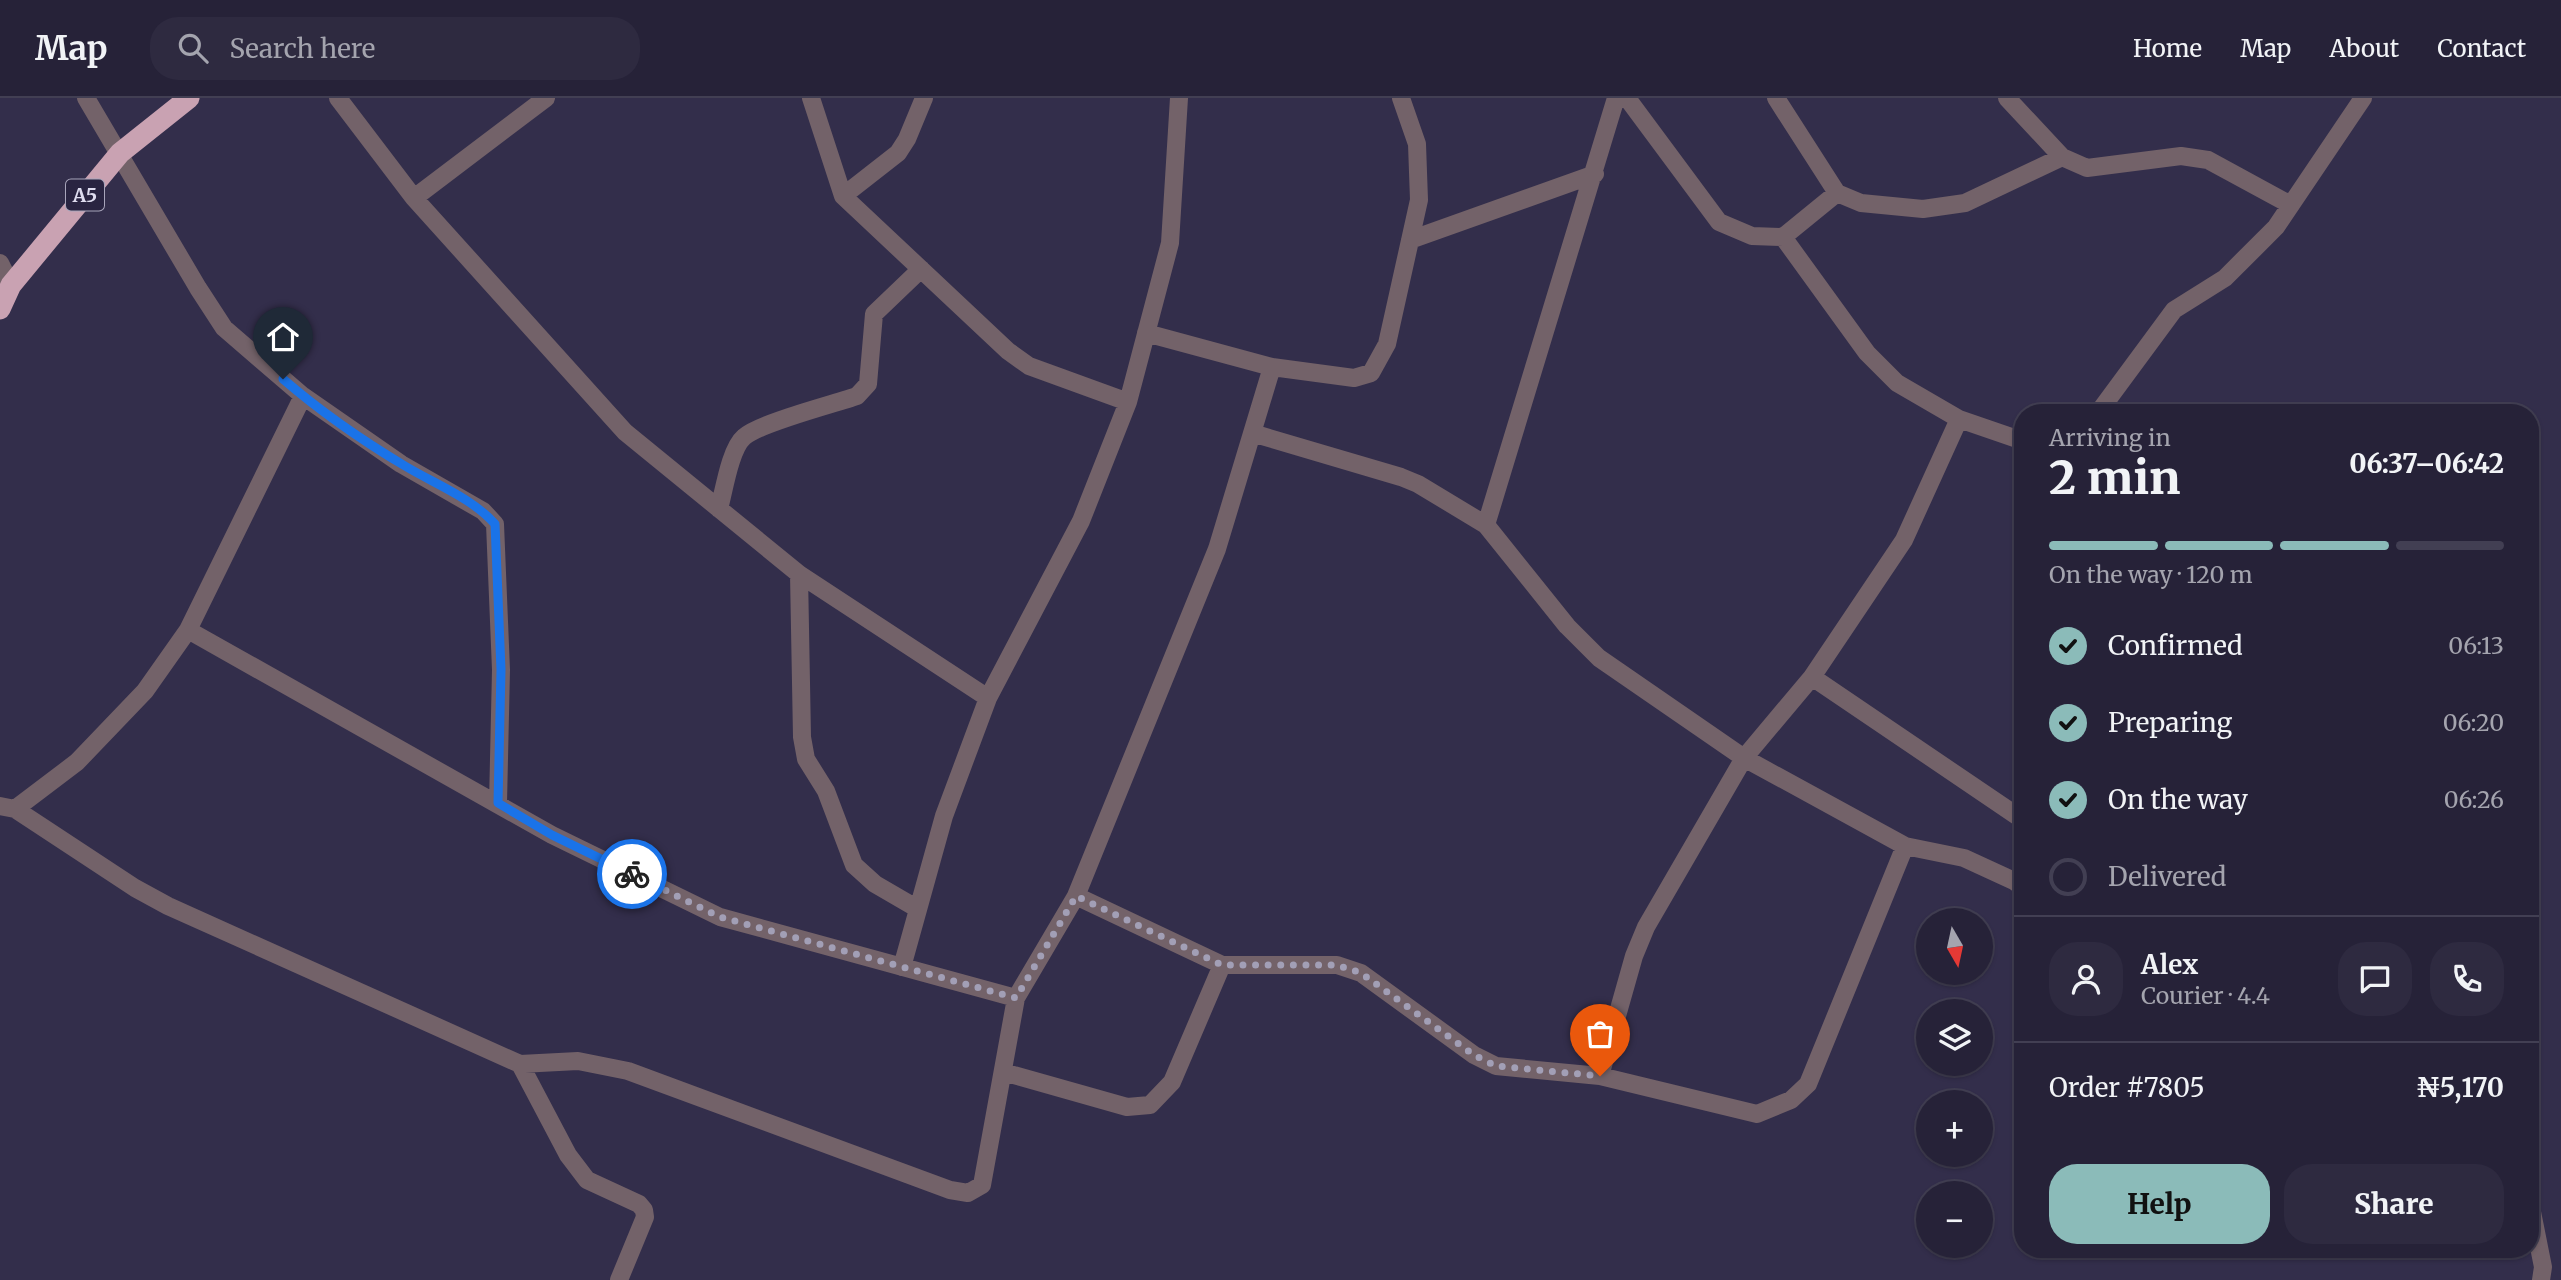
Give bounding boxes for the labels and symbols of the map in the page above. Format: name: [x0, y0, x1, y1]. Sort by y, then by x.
road number: A5: [66, 180, 104, 211]
pin: [253, 307, 313, 379]
courier: [597, 839, 667, 909]
north arrow: [1916, 908, 1993, 985]
pin: [1570, 1004, 1630, 1076]

